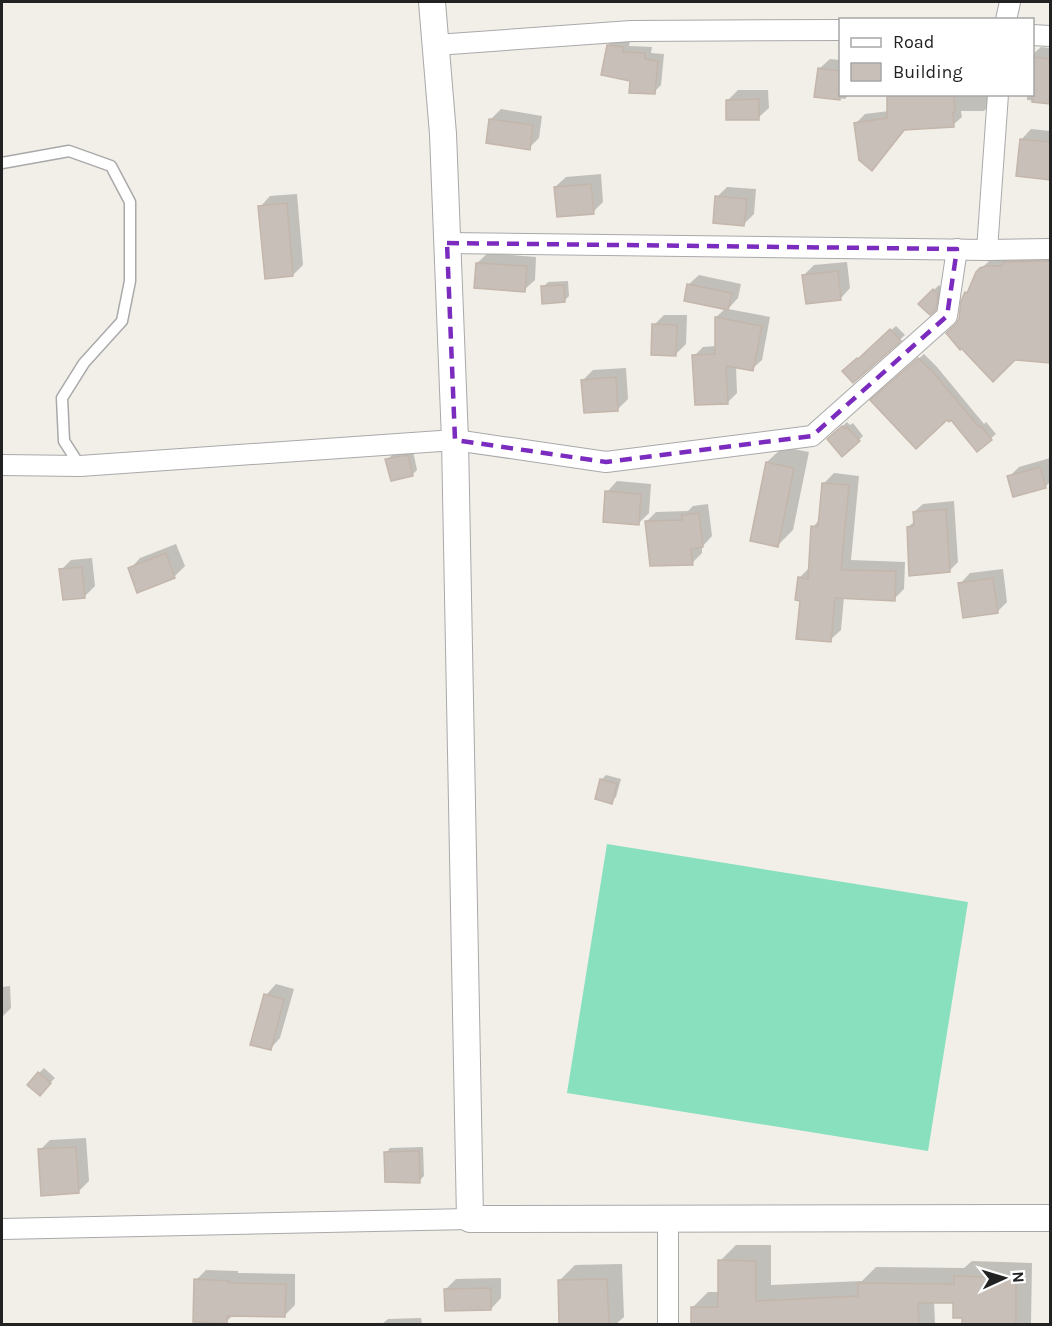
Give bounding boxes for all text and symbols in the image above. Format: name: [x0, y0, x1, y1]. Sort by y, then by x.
legend: [839, 18, 1034, 96]
text: Road: [893, 31, 934, 53]
text: Building: [893, 61, 963, 83]
north arrow: [974, 1248, 1034, 1308]
text: N: [1009, 1271, 1028, 1283]

